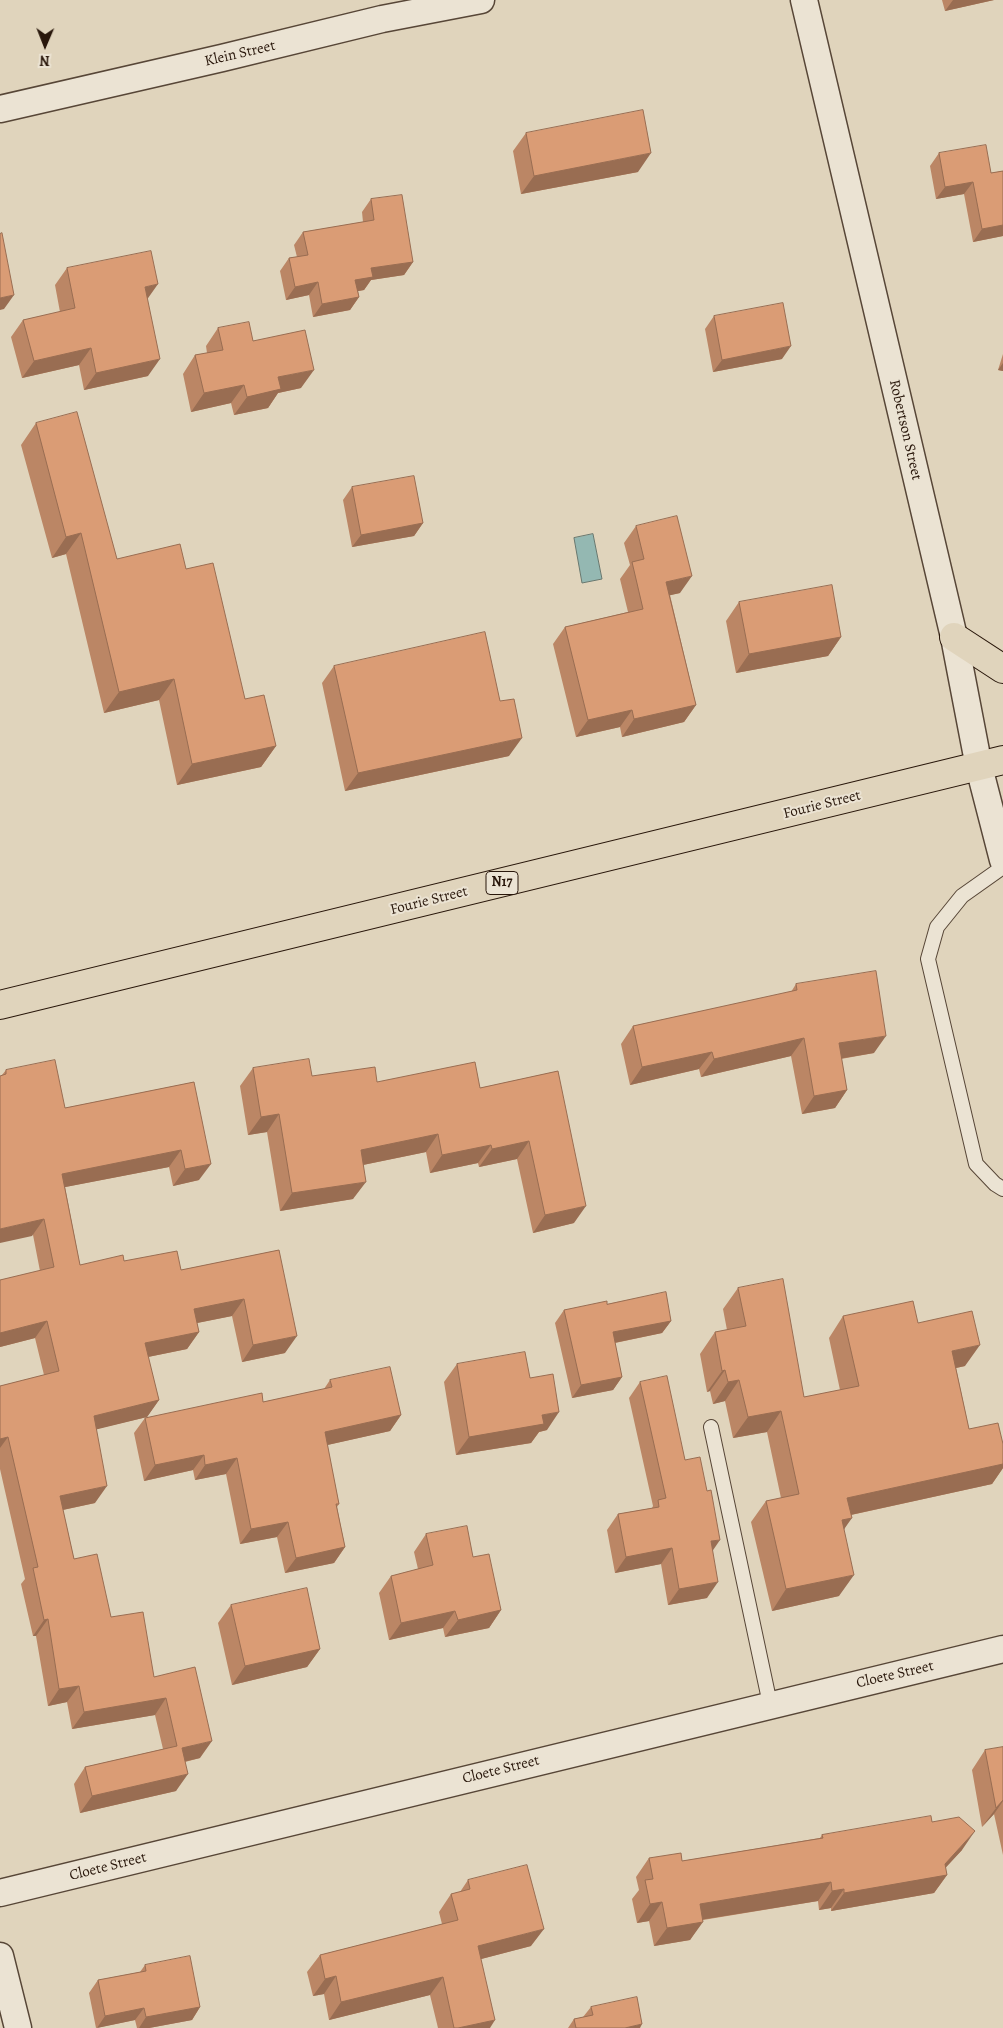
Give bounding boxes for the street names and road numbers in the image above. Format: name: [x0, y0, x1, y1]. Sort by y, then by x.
street label: Klein Street: [203, 37, 277, 71]
street label: Robertson Street: [885, 378, 925, 482]
street label: Fourie Street: [781, 787, 863, 823]
road number: N17: [486, 871, 518, 894]
street label: Fourie Street: [388, 883, 470, 919]
street label: Cloete Street: [855, 1657, 935, 1693]
street label: Cloete Street: [461, 1752, 541, 1788]
street label: Cloete Street: [68, 1849, 148, 1885]

